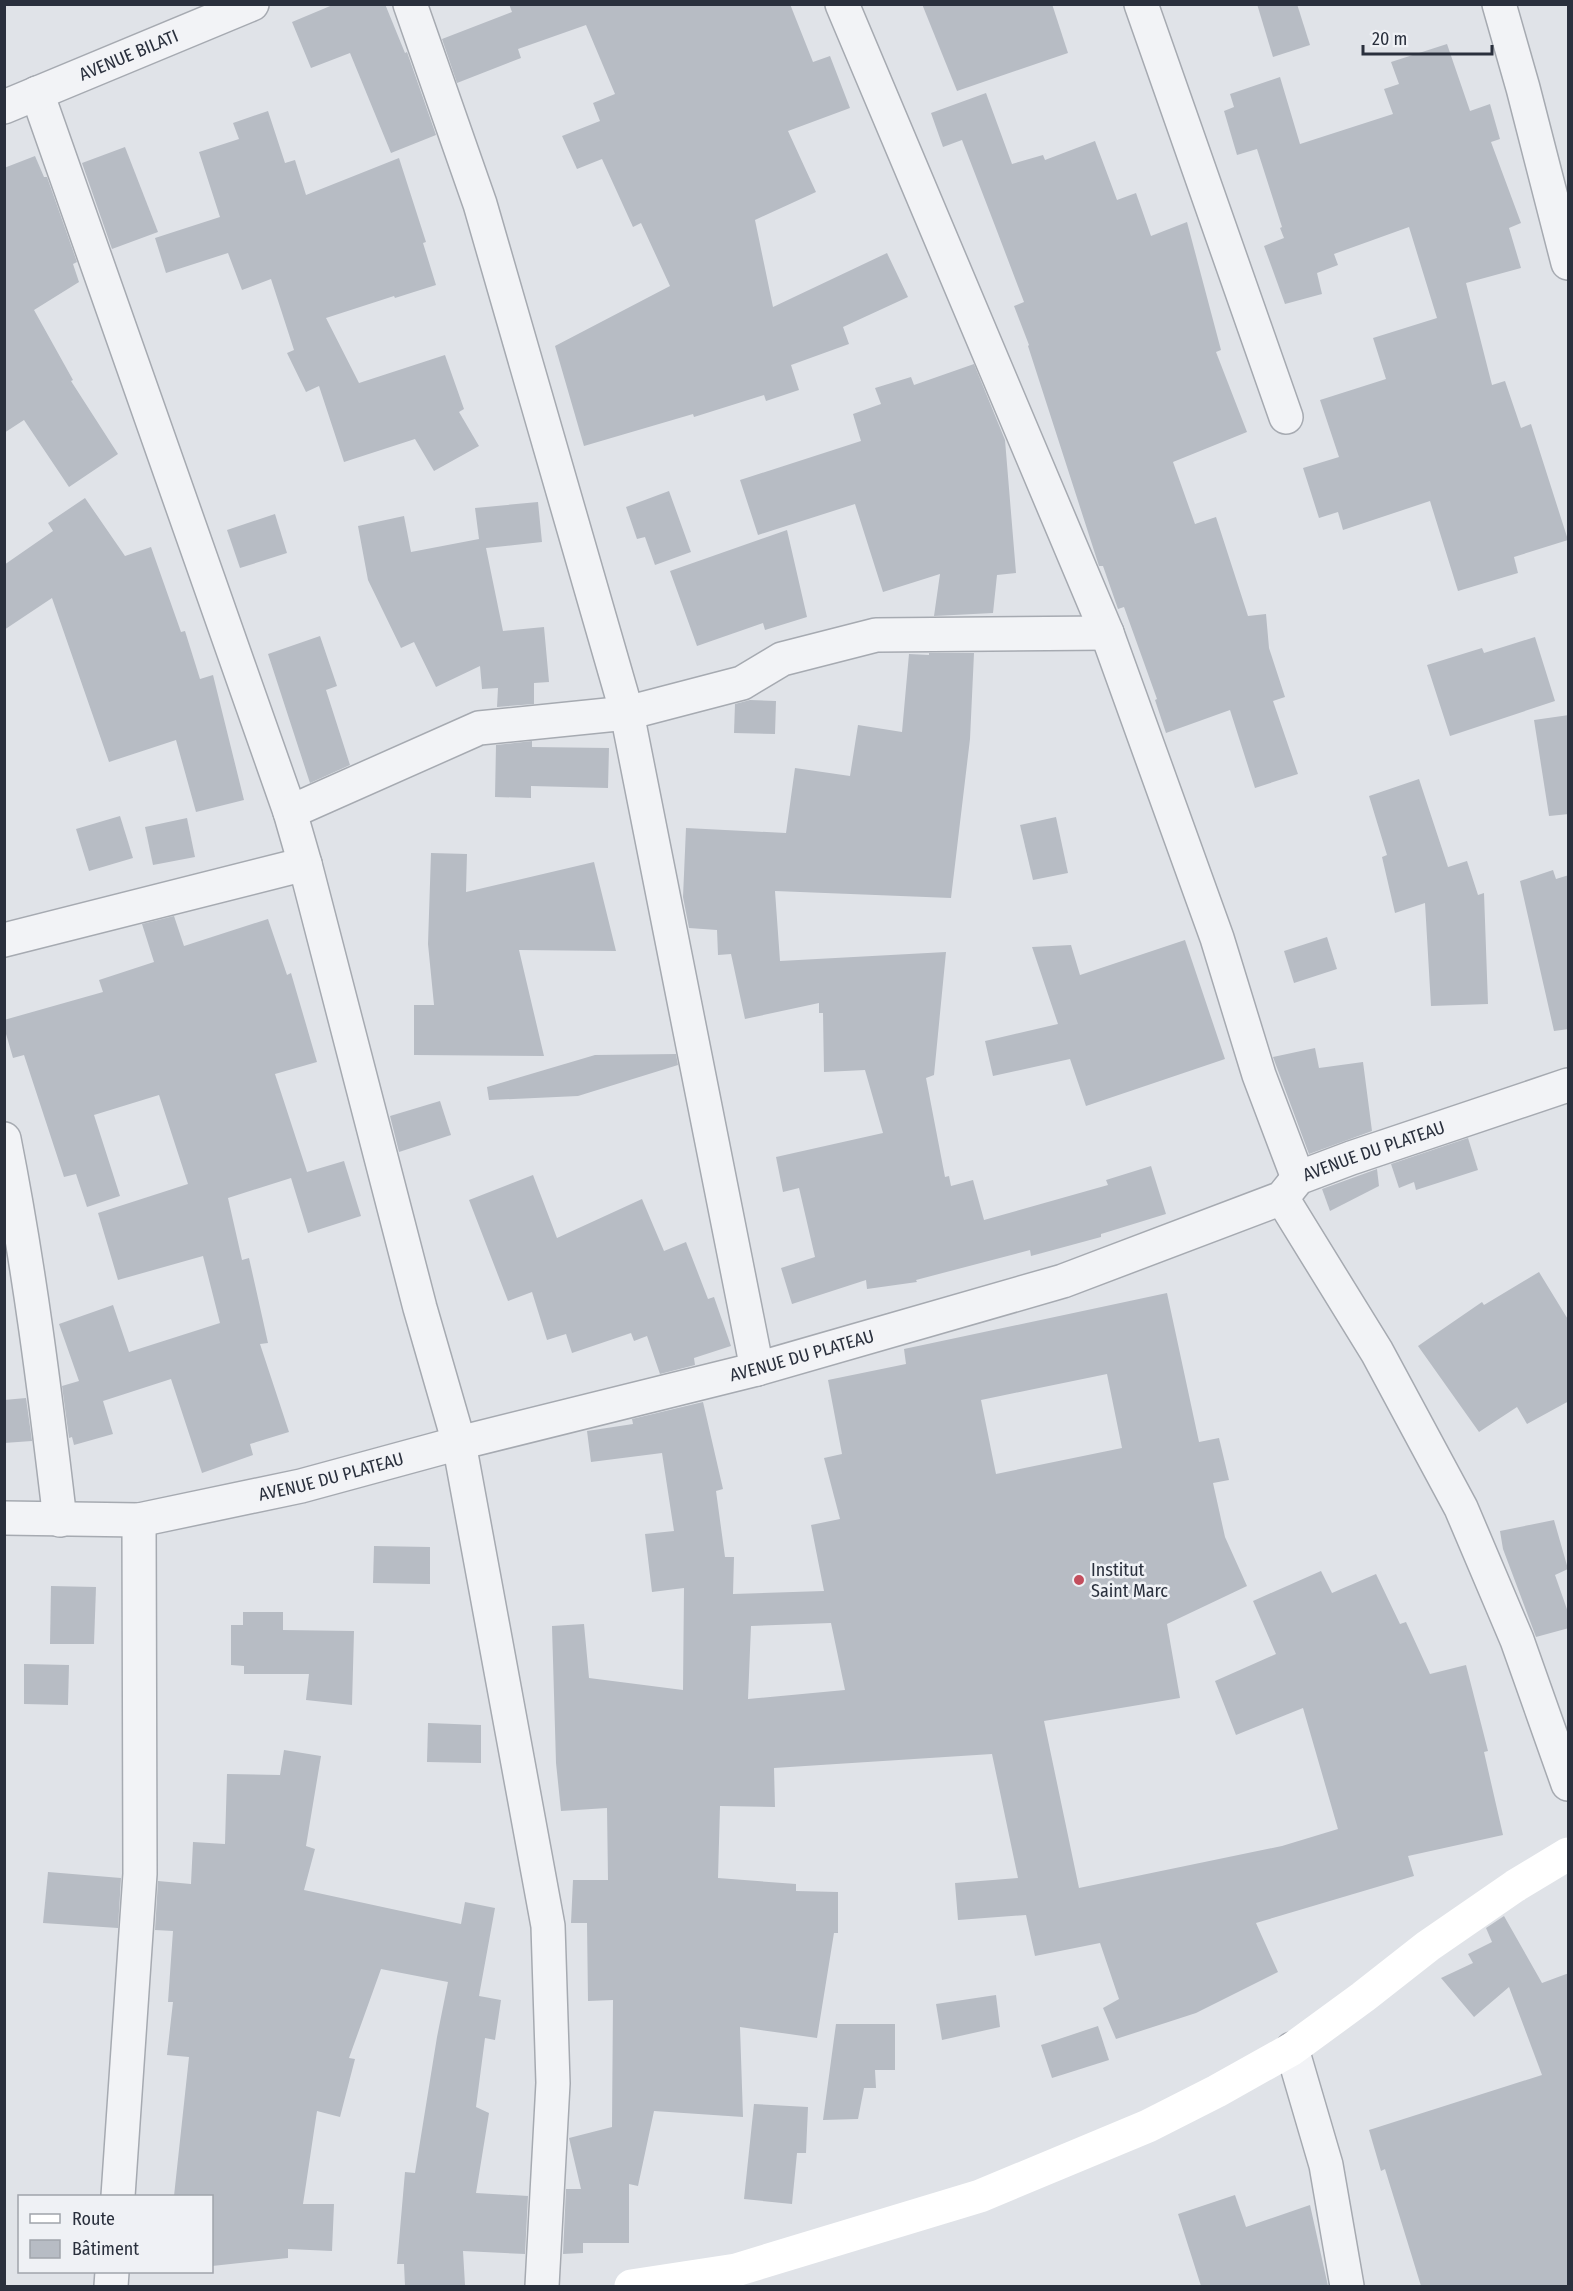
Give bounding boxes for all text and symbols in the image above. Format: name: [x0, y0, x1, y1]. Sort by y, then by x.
scale bar: [1363, 18, 1492, 56]
street label: AVENUE BILATI: [76, 25, 182, 86]
text: 20 m: [1372, 28, 1407, 50]
street label: AVENUE DU PLATEAU: [1300, 1116, 1448, 1186]
street label: AVENUE DU PLATEAU: [727, 1325, 876, 1386]
street label: AVENUE DU PLATEAU: [257, 1448, 406, 1506]
place label: Institut Saint Marc: [1091, 1559, 1168, 1602]
marker: Institut Saint Marc: [1072, 1573, 1086, 1587]
legend: [18, 2195, 213, 2273]
text: Route: [72, 2208, 115, 2230]
text: Bâtiment: [72, 2238, 139, 2260]

